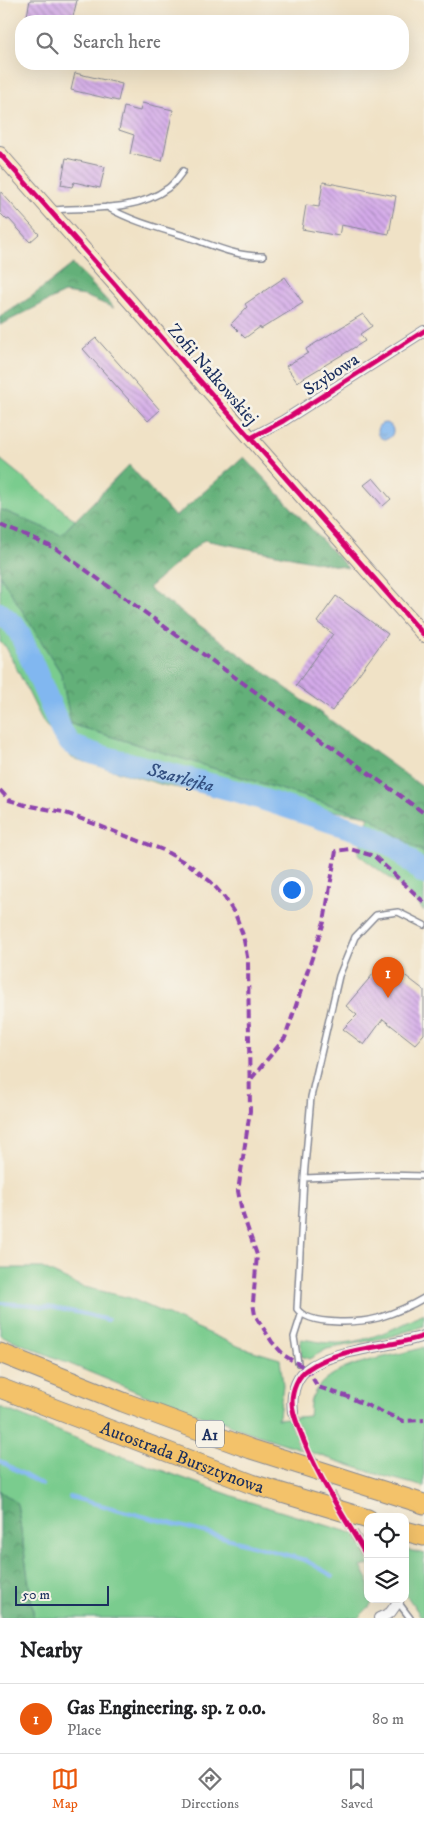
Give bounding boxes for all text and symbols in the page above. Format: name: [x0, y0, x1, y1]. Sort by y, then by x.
search box: [15, 15, 409, 70]
icon: search: [33, 29, 61, 57]
text: Search here: [73, 31, 161, 54]
street label: Zofii Nałkowskiej: [162, 320, 262, 430]
street label: Szybowa: [300, 349, 364, 401]
water label: Szarlejka: [144, 758, 217, 798]
your location: [279, 877, 305, 903]
pin: 1: [372, 957, 404, 998]
street label: Autostrada Bursztynowa: [97, 1417, 267, 1499]
road number: A1: [196, 1420, 224, 1448]
map controls: [364, 1513, 409, 1603]
button: locate: [364, 1513, 409, 1558]
button: layers: [364, 1558, 409, 1603]
scale bar: [15, 1583, 109, 1606]
text: 50 m: [22, 1586, 50, 1604]
text: Nearby: [20, 1638, 82, 1664]
text: Gas Engineering. sp. z o.o.: [67, 1697, 266, 1720]
text: 1: [33, 1709, 39, 1729]
text: 80 m: [372, 1709, 404, 1729]
text: Place: [67, 1720, 101, 1740]
tab: Map: [51, 1765, 79, 1813]
tab: Directions: [181, 1765, 239, 1813]
tab: Saved: [341, 1765, 373, 1813]

